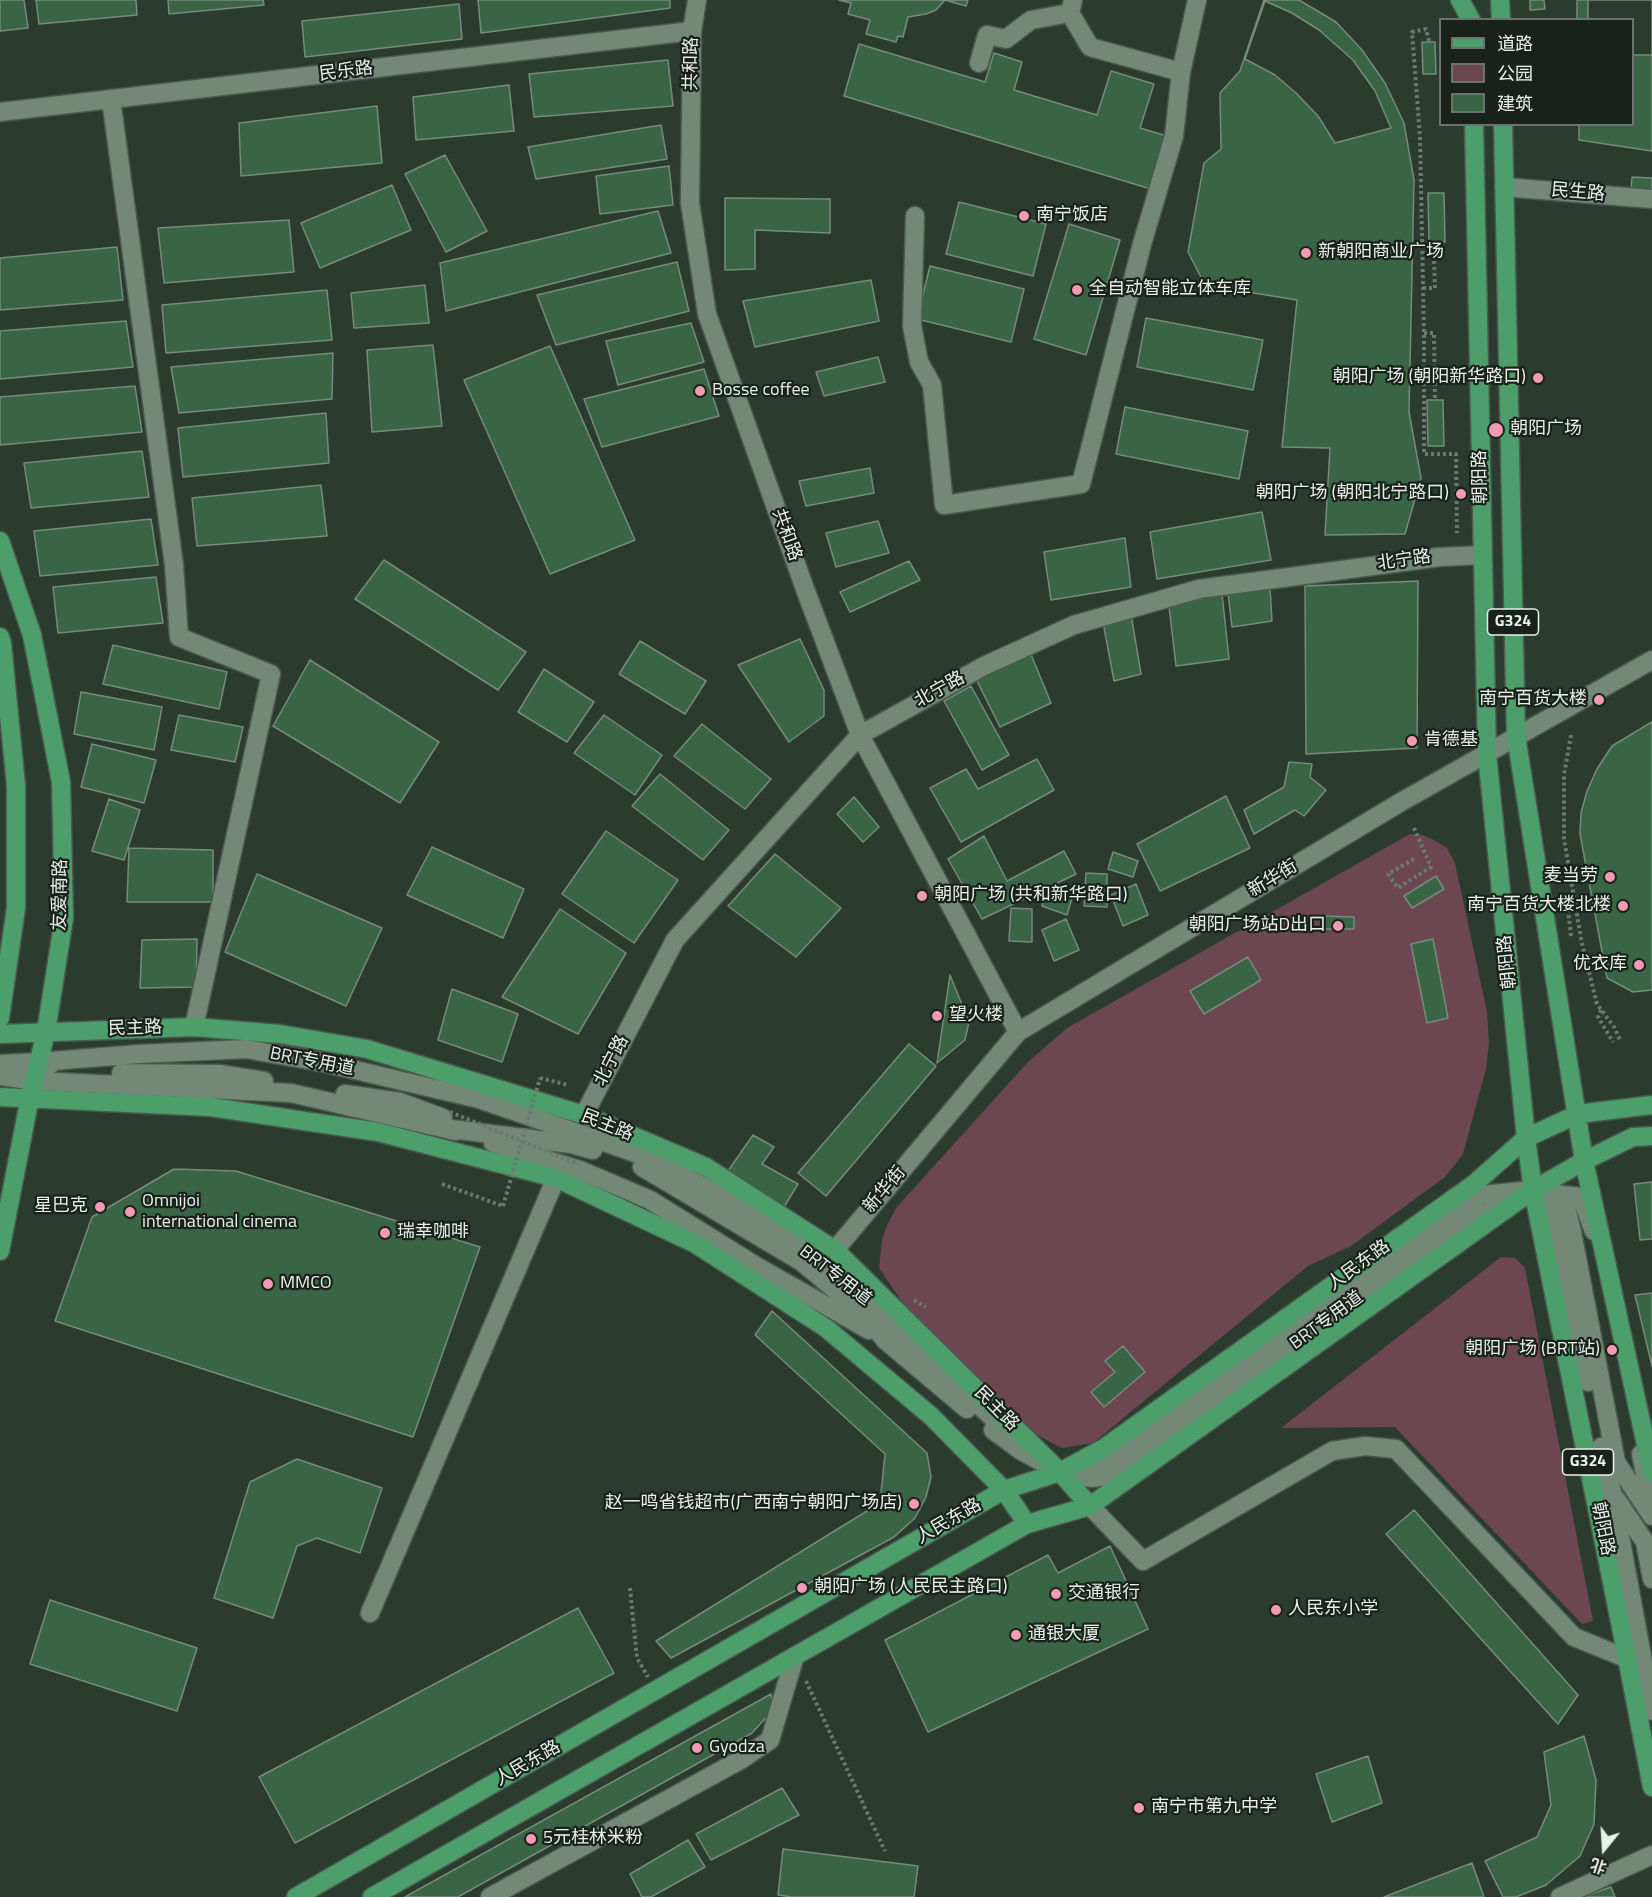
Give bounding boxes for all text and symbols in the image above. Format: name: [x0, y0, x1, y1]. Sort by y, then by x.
legend: [1439, 18, 1634, 126]
text: 道路: [1497, 30, 1533, 57]
street label: 共和路: [681, 37, 703, 91]
street label: 民乐路: [318, 58, 374, 86]
text: 公园: [1497, 60, 1533, 87]
text: 建筑: [1497, 90, 1533, 117]
street label: 民生路: [1550, 180, 1606, 206]
place label: 南宁饭店: [1036, 205, 1108, 227]
marker: 南宁饭店: [1017, 209, 1031, 223]
place label: 新朝阳商业广场: [1318, 242, 1444, 264]
marker: 新朝阳商业广场: [1299, 246, 1313, 260]
place label: 全自动智能立体车库: [1089, 279, 1251, 301]
marker: 全自动智能立体车库: [1070, 283, 1084, 297]
place label: 朝阳广场 (朝阳新华路口): [1333, 367, 1526, 389]
marker: 朝阳广场 (朝阳新华路口): [1531, 371, 1545, 385]
place label: Bosse coffee: [712, 380, 810, 402]
marker: Bosse coffee: [693, 384, 707, 398]
place label: 朝阳广场: [1510, 419, 1582, 441]
marker: 朝阳广场: [1487, 421, 1505, 439]
street label: 朝阳路: [1470, 450, 1492, 504]
place label: 朝阳广场 (朝阳北宁路口): [1256, 483, 1449, 505]
marker: 朝阳广场 (朝阳北宁路口): [1454, 487, 1468, 501]
street label: 共和路: [767, 506, 805, 564]
street label: 北宁路: [1376, 547, 1432, 575]
road number: G324: [1488, 609, 1538, 635]
street label: 北宁路: [911, 667, 969, 713]
place label: 南宁百货大楼: [1479, 689, 1587, 711]
marker: 南宁百货大楼: [1592, 693, 1606, 707]
place label: 肯德基: [1424, 730, 1478, 752]
marker: 肯德基: [1405, 734, 1419, 748]
street label: 新华街: [1244, 856, 1302, 902]
street label: 友爱南路: [50, 859, 72, 931]
place label: 麦当劳: [1544, 866, 1598, 888]
marker: 麦当劳: [1603, 870, 1617, 884]
place label: 朝阳广场 (共和新华路口): [934, 885, 1127, 907]
marker: 朝阳广场 (共和新华路口): [915, 889, 929, 903]
place label: 南宁百货大楼北楼: [1467, 895, 1611, 917]
marker: 南宁百货大楼北楼: [1616, 899, 1630, 913]
place label: 朝阳广场站D出口: [1188, 915, 1326, 937]
marker: 朝阳广场站D出口: [1331, 919, 1345, 933]
street label: 朝阳路: [1494, 934, 1522, 990]
place label: 优衣库: [1573, 954, 1627, 976]
marker: 优衣库: [1632, 958, 1646, 972]
place label: 望火楼: [949, 1005, 1003, 1027]
marker: 望火楼: [930, 1009, 944, 1023]
street label: 民主路: [108, 1017, 162, 1041]
street label: 北宁路: [590, 1032, 634, 1090]
street label: BRT专用道: [268, 1043, 356, 1081]
street label: 民主路: [578, 1106, 636, 1146]
street label: 新华街: [859, 1162, 911, 1218]
place label: Omnijoi international cinema: [142, 1191, 297, 1234]
place label: 星巴克: [34, 1196, 88, 1218]
marker: 星巴克: [93, 1200, 107, 1214]
marker: Omnijoi international cinema: [123, 1205, 137, 1219]
place label: 瑞幸咖啡: [397, 1222, 469, 1244]
marker: 瑞幸咖啡: [378, 1226, 392, 1240]
street label: 人民东路: [1324, 1236, 1394, 1296]
street label: BRT专用道: [795, 1241, 875, 1311]
place label: MMCO: [280, 1273, 332, 1295]
marker: MMCO: [261, 1277, 275, 1291]
street label: BRT专用道: [1286, 1287, 1368, 1355]
place label: 朝阳广场 (BRT站): [1465, 1339, 1600, 1361]
marker: 朝阳广场 (BRT站): [1605, 1343, 1619, 1357]
street label: 民主路: [969, 1382, 1023, 1436]
road number: G324: [1562, 1449, 1614, 1475]
place label: 赵一鸣省钱超市(广西南宁朝阳广场店): [604, 1493, 902, 1515]
street label: 人民东路: [912, 1495, 986, 1549]
marker: 赵一鸣省钱超市(广西南宁朝阳广场店): [907, 1497, 921, 1511]
street label: 朝阳路: [1586, 1500, 1618, 1558]
place label: 朝阳广场 (人民民主路口): [814, 1577, 1007, 1599]
marker: 朝阳广场 (人民民主路口): [795, 1581, 809, 1595]
place label: 交通银行: [1068, 1583, 1140, 1605]
marker: 交通银行: [1049, 1587, 1063, 1601]
place label: 人民东小学: [1288, 1599, 1378, 1621]
marker: 人民东小学: [1269, 1603, 1283, 1617]
place label: 通银大厦: [1028, 1624, 1100, 1646]
marker: 通银大厦: [1009, 1628, 1023, 1642]
street label: 人民东路: [491, 1737, 565, 1791]
place label: Gyodza: [709, 1737, 765, 1759]
marker: Gyodza: [690, 1741, 704, 1755]
place label: 南宁市第九中学: [1151, 1797, 1277, 1819]
marker: 南宁市第九中学: [1132, 1801, 1146, 1815]
north arrow: [1574, 1819, 1634, 1879]
place label: 5元桂林米粉: [543, 1828, 643, 1850]
marker: 5元桂林米粉: [524, 1832, 538, 1846]
text: 北: [1587, 1852, 1610, 1880]

